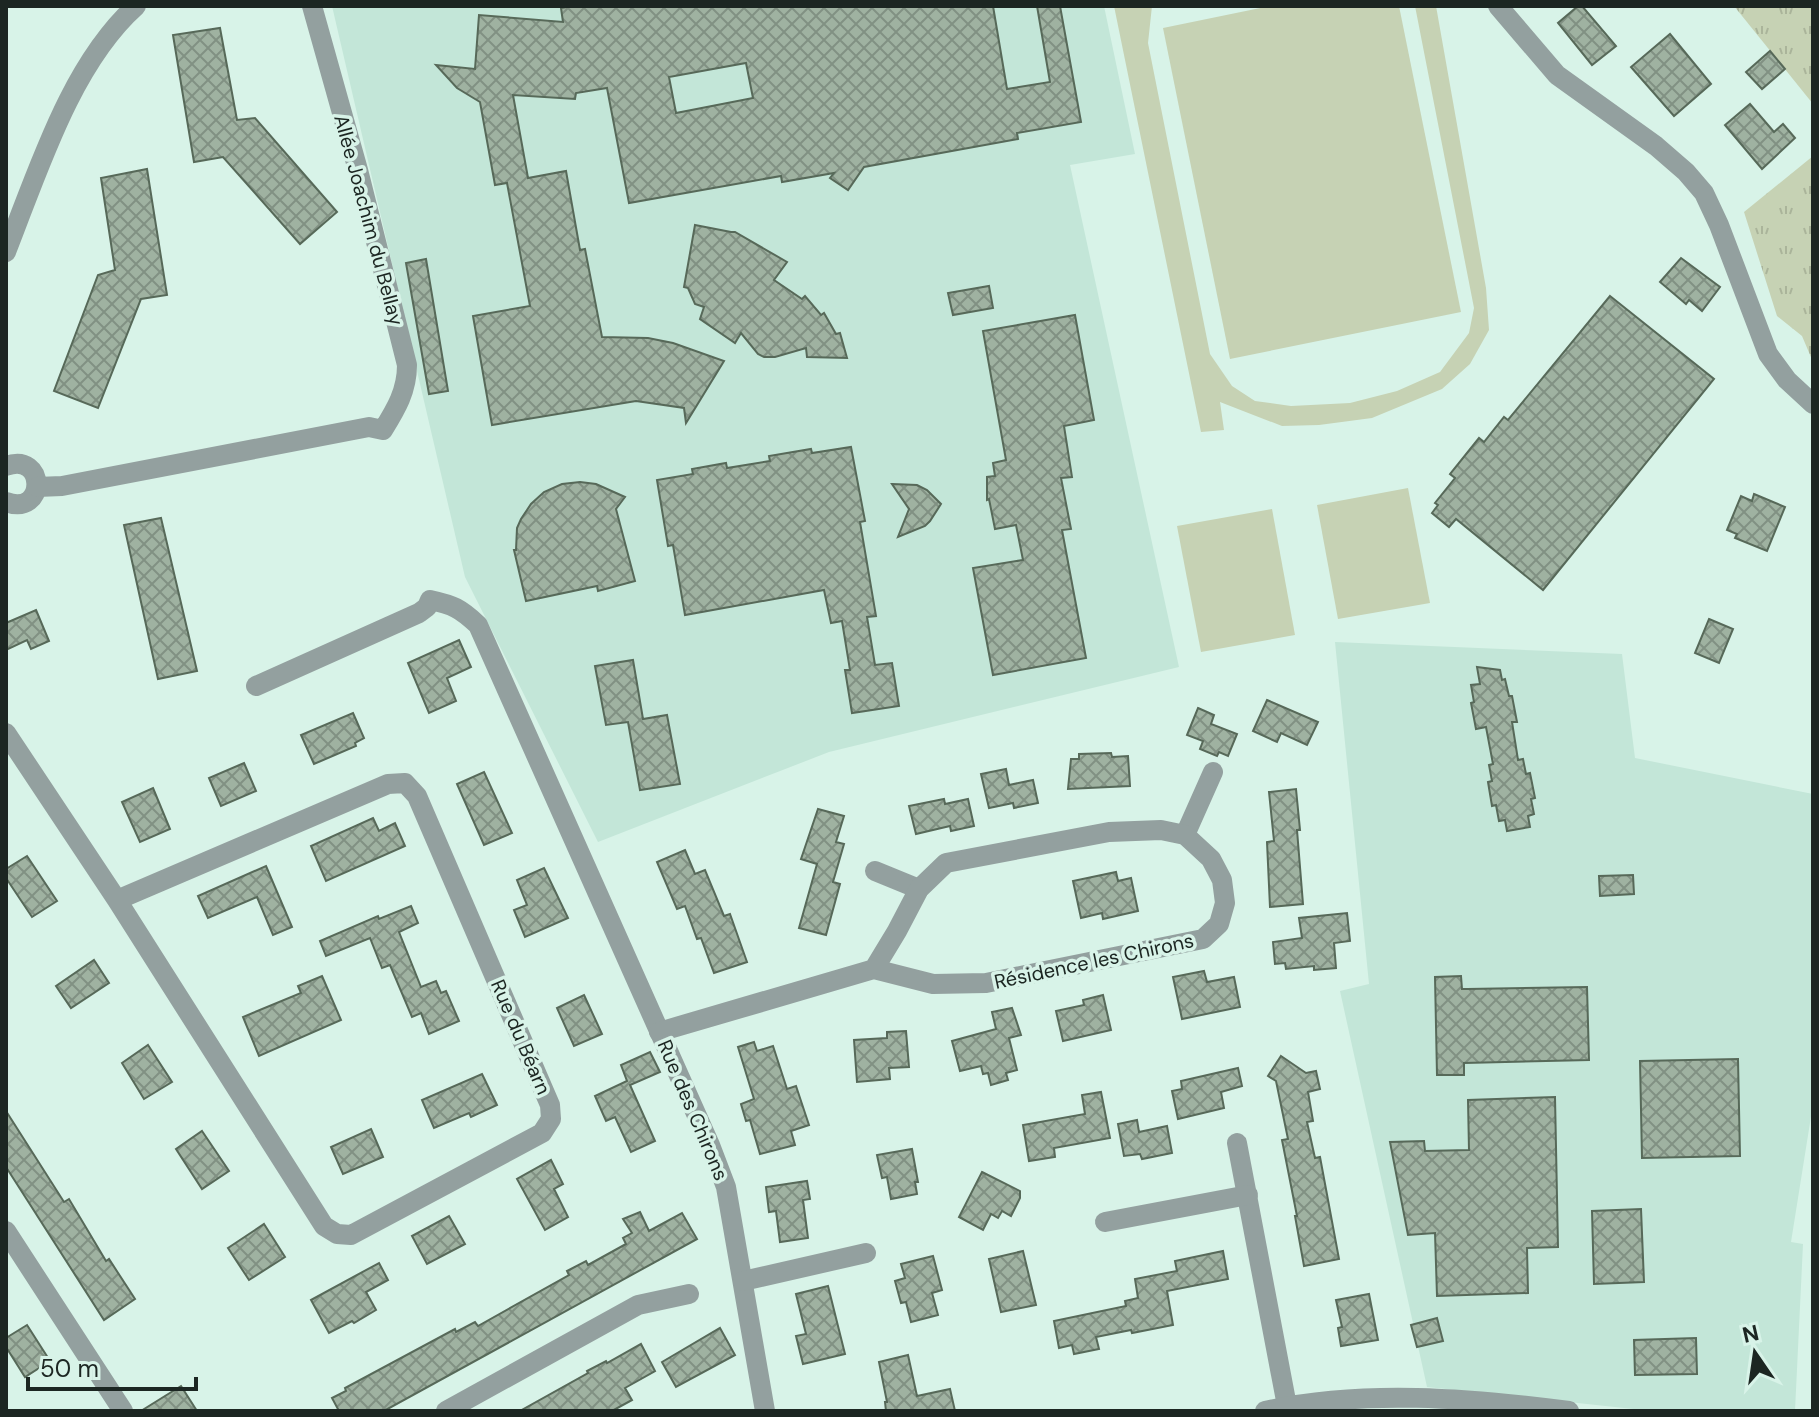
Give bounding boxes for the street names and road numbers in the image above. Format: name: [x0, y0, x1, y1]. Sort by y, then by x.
street label: Allée Joachim du Bellay: [328, 112, 410, 328]
street label: Résidence les Chirons: [992, 927, 1196, 995]
street label: Rue du Béarn: [485, 976, 557, 1098]
street label: Rue des Chirons: [652, 1036, 734, 1184]

